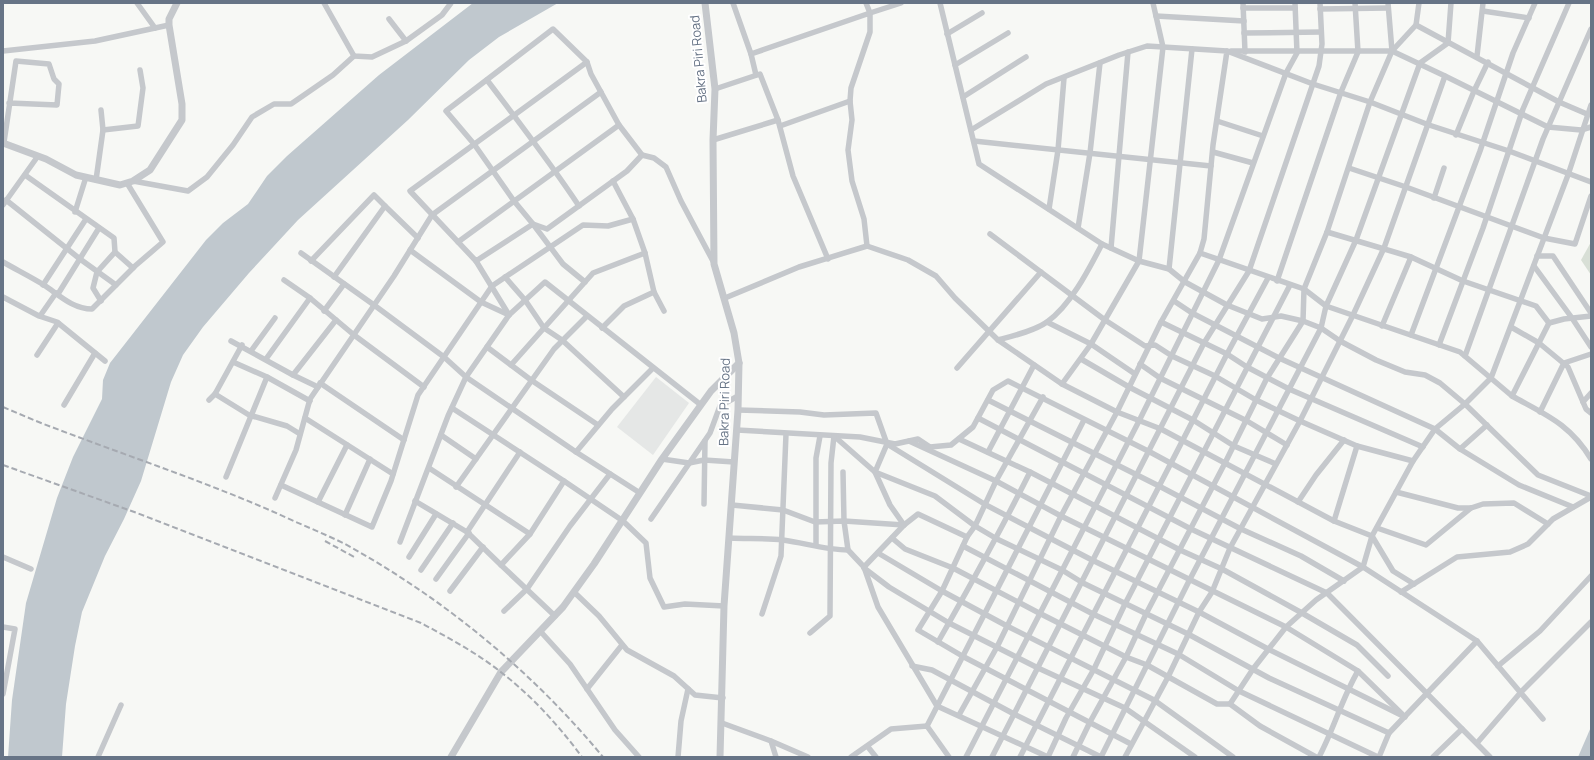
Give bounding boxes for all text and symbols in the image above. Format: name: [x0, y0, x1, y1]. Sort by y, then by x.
street label: Bakra Piri Road: [685, 14, 711, 104]
street label: Bakra Piri Road: [714, 358, 734, 446]

